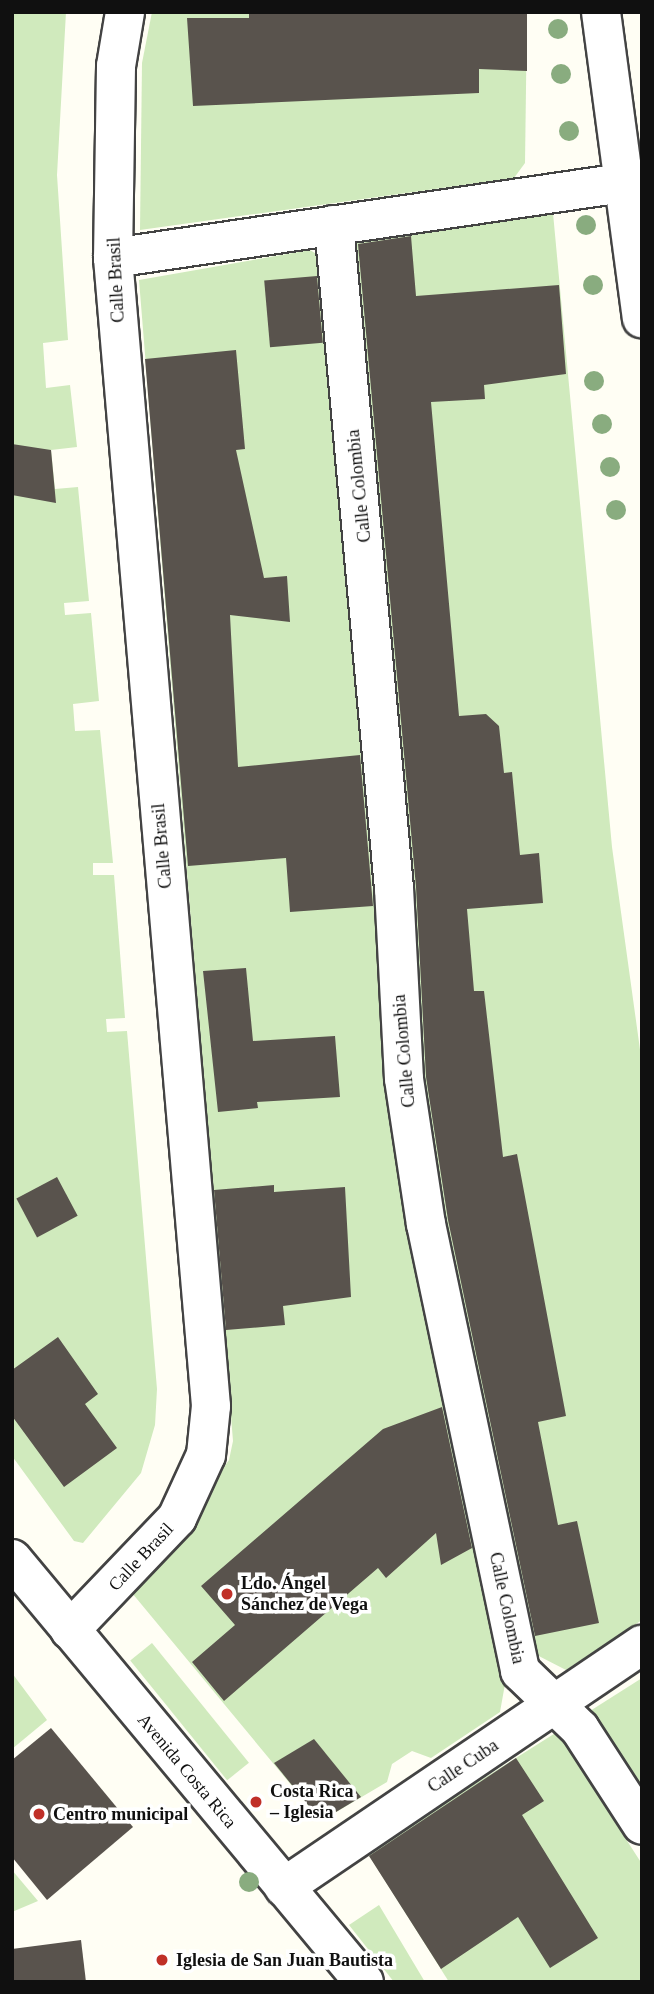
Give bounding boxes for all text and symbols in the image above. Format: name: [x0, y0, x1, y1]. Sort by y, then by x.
street label: Calle Brasil: [103, 237, 129, 323]
street label: Calle Colombia: [342, 428, 376, 544]
street label: Calle Brasil: [148, 802, 176, 890]
street label: Calle Colombia: [388, 994, 420, 1108]
street label: Calle Brasil: [104, 1518, 178, 1596]
street label: Calle Colombia: [485, 1550, 529, 1666]
place label: Ldo. Ángel Sánchez de Vega: [241, 1573, 368, 1616]
marker: Ldo. Ángel Sánchez de Vega: [219, 1586, 235, 1602]
street label: Avenida Costa Rica: [133, 1709, 241, 1833]
street label: Calle Cuba: [424, 1735, 502, 1797]
place label: Costa Rica – Iglesia: [270, 1781, 353, 1824]
marker: Costa Rica – Iglesia: [248, 1794, 264, 1810]
place label: Centro municipal: [53, 1803, 188, 1825]
marker: Centro municipal: [31, 1806, 47, 1822]
place label: Iglesia de San Juan Bautista: [176, 1949, 393, 1971]
marker: Iglesia de San Juan Bautista: [154, 1952, 170, 1968]

